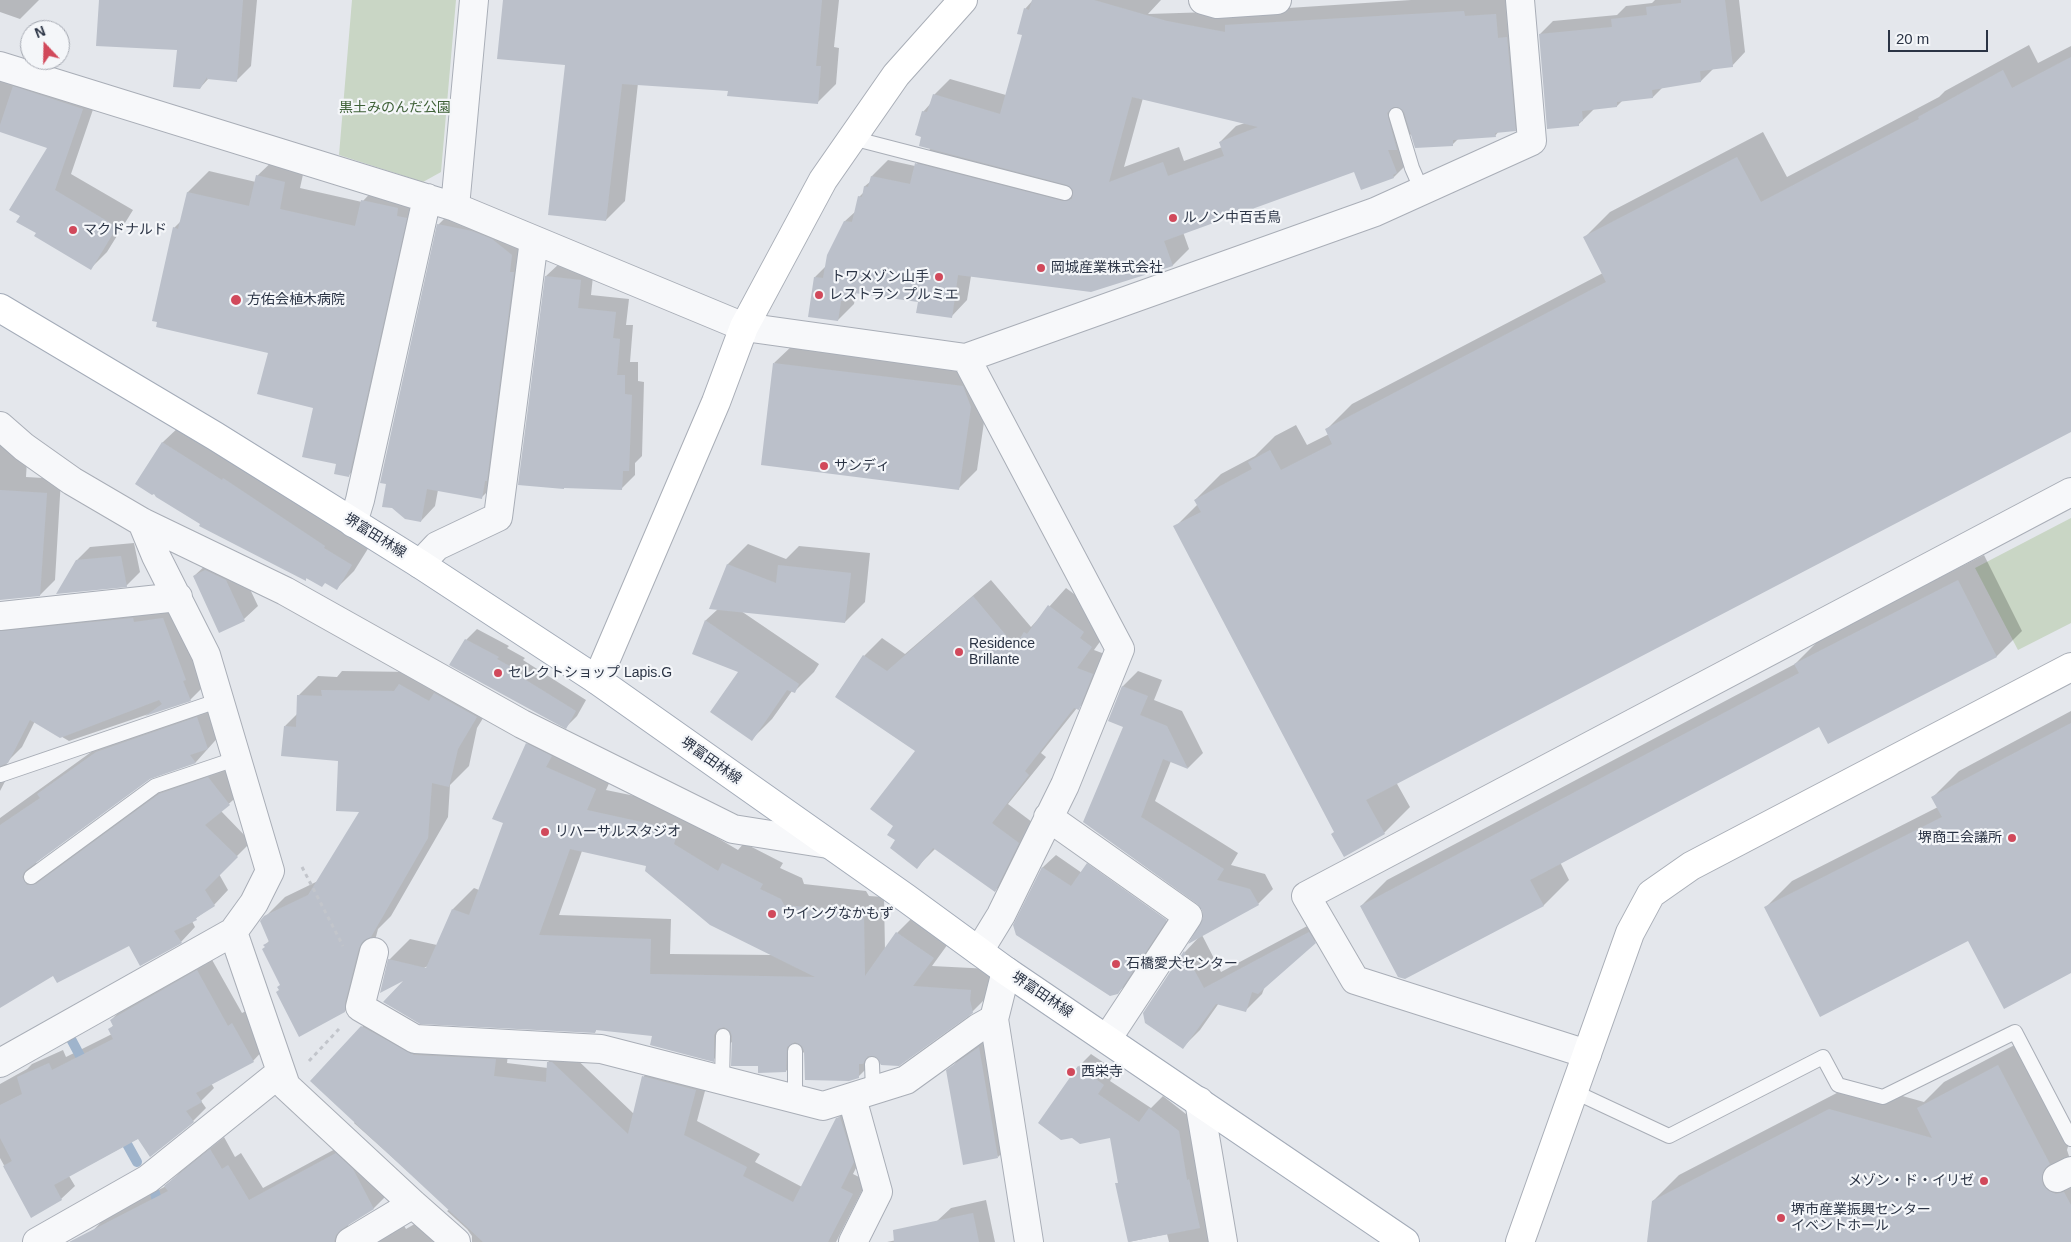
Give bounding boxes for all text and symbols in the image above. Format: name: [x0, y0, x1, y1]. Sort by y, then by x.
north arrow: [20, 20, 70, 70]
scale bar: [1891, 20, 1991, 52]
text: N: [32, 23, 48, 41]
text: 20 m: [1896, 30, 1929, 47]
park label: 黒土みのんだ公園: [339, 100, 451, 116]
place label: ルノン中百舌鳥: [1183, 210, 1281, 226]
marker: ルノン中百舌鳥: [1167, 212, 1179, 224]
place label: マクドナルド: [83, 222, 167, 238]
marker: マクドナルド: [67, 224, 79, 236]
place label: 岡城産業株式会社: [1051, 260, 1163, 276]
marker: 岡城産業株式会社: [1035, 262, 1047, 274]
place label: トワメゾン山手: [831, 269, 929, 285]
marker: トワメゾン山手: [933, 271, 945, 283]
place label: レストラン プルミエ: [829, 287, 959, 303]
marker: レストラン プルミエ: [813, 289, 825, 301]
place label: 方佑会植木病院: [247, 292, 345, 308]
marker: 方佑会植木病院: [229, 293, 243, 307]
place label: サンディ: [834, 458, 890, 474]
marker: サンディ: [818, 460, 830, 472]
street label: 堺富田林線: [341, 510, 409, 562]
place label: Residence Brillante: [969, 636, 1035, 669]
marker: Residence Brillante: [953, 646, 965, 658]
place label: セレクトショップ Lapis.G: [508, 665, 672, 681]
marker: セレクトショップ Lapis.G: [492, 667, 504, 679]
street label: 堺富田林線: [678, 734, 744, 788]
place label: リハーサルスタジオ: [555, 824, 681, 840]
marker: リハーサルスタジオ: [539, 826, 551, 838]
place label: 堺商工会議所: [1918, 830, 2002, 846]
marker: 堺商工会議所: [2006, 832, 2018, 844]
place label: ウイングなかもず: [782, 906, 894, 922]
marker: ウイングなかもず: [766, 908, 778, 920]
place label: 石橋愛犬センター: [1126, 956, 1238, 972]
marker: 石橋愛犬センター: [1110, 958, 1122, 970]
street label: 堺富田林線: [1008, 968, 1076, 1022]
place label: 西栄寺: [1081, 1064, 1123, 1080]
marker: 西栄寺: [1065, 1066, 1077, 1078]
place label: メゾン・ド・イリゼ: [1848, 1173, 1974, 1189]
marker: メゾン・ド・イリゼ: [1978, 1175, 1990, 1187]
place label: 堺市産業振興センター イベントホール: [1791, 1202, 1931, 1234]
marker: 堺市産業振興センター イベントホール: [1775, 1212, 1787, 1224]

